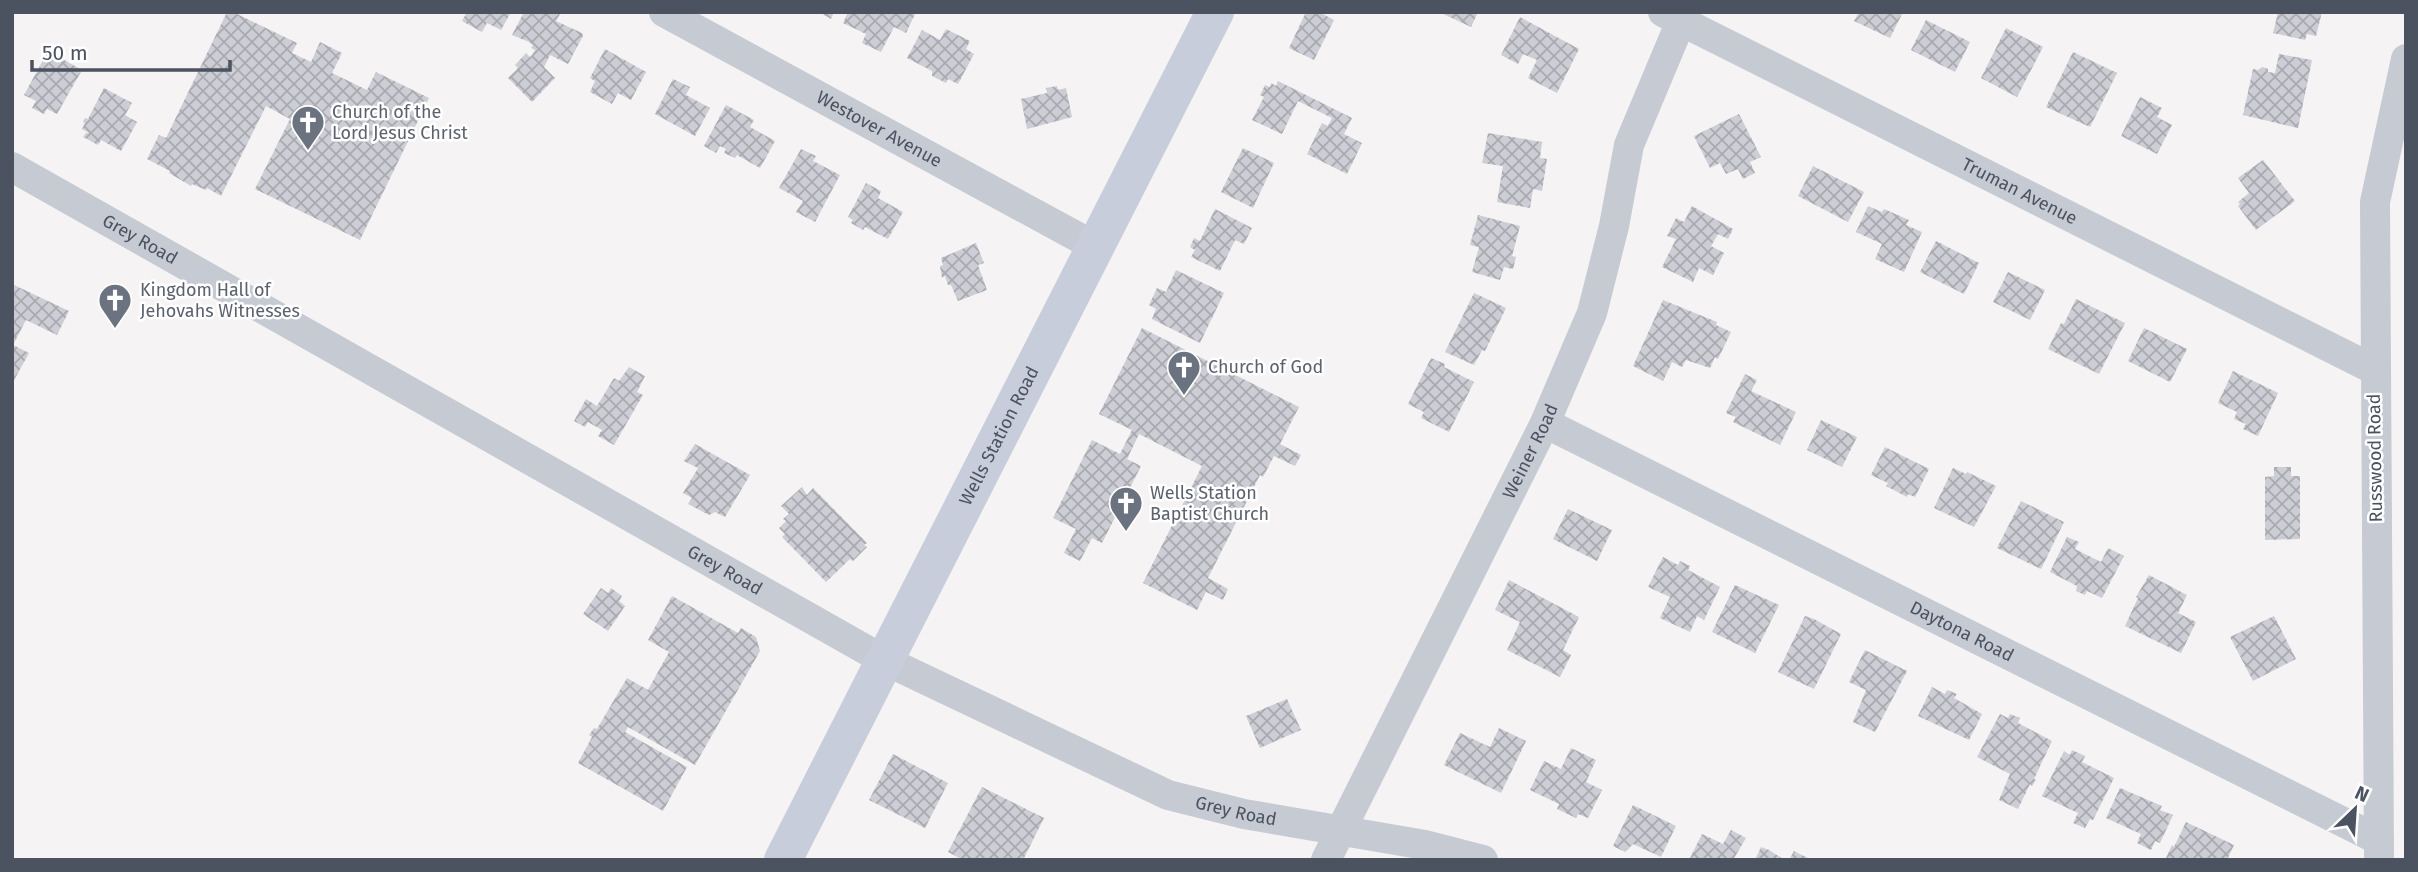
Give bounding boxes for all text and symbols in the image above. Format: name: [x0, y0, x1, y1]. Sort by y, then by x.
scale bar: [32, 28, 229, 72]
text: 50 m: [42, 40, 88, 66]
street label: Westover Avenue: [813, 86, 946, 172]
place label: Church of the Lord Jesus Christ: [332, 101, 468, 144]
church icon: Church of the Lord Jesus Christ: [289, 103, 327, 152]
street label: Truman Avenue: [1958, 153, 2081, 230]
street label: Grey Road: [99, 209, 181, 269]
place label: Kingdom Hall of Jehovahs Witnesses: [140, 279, 300, 322]
church icon: Kingdom Hall of Jehovahs Witnesses: [96, 281, 134, 330]
church icon: Church of God: [1165, 348, 1203, 397]
place label: Church of God: [1208, 356, 1323, 378]
street label: Wells Station Road: [954, 363, 1044, 509]
street label: Russwood Road: [2363, 393, 2387, 523]
street label: Weiner Road: [1498, 400, 1563, 503]
place label: Wells Station Baptist Church: [1150, 482, 1269, 525]
church icon: Wells Station Baptist Church: [1107, 484, 1145, 533]
street label: Grey Road: [684, 540, 766, 600]
street label: Daytona Road: [1906, 596, 2017, 667]
north arrow: [2320, 774, 2390, 844]
text: N: [2351, 781, 2373, 807]
street label: Grey Road: [1193, 791, 1278, 830]

